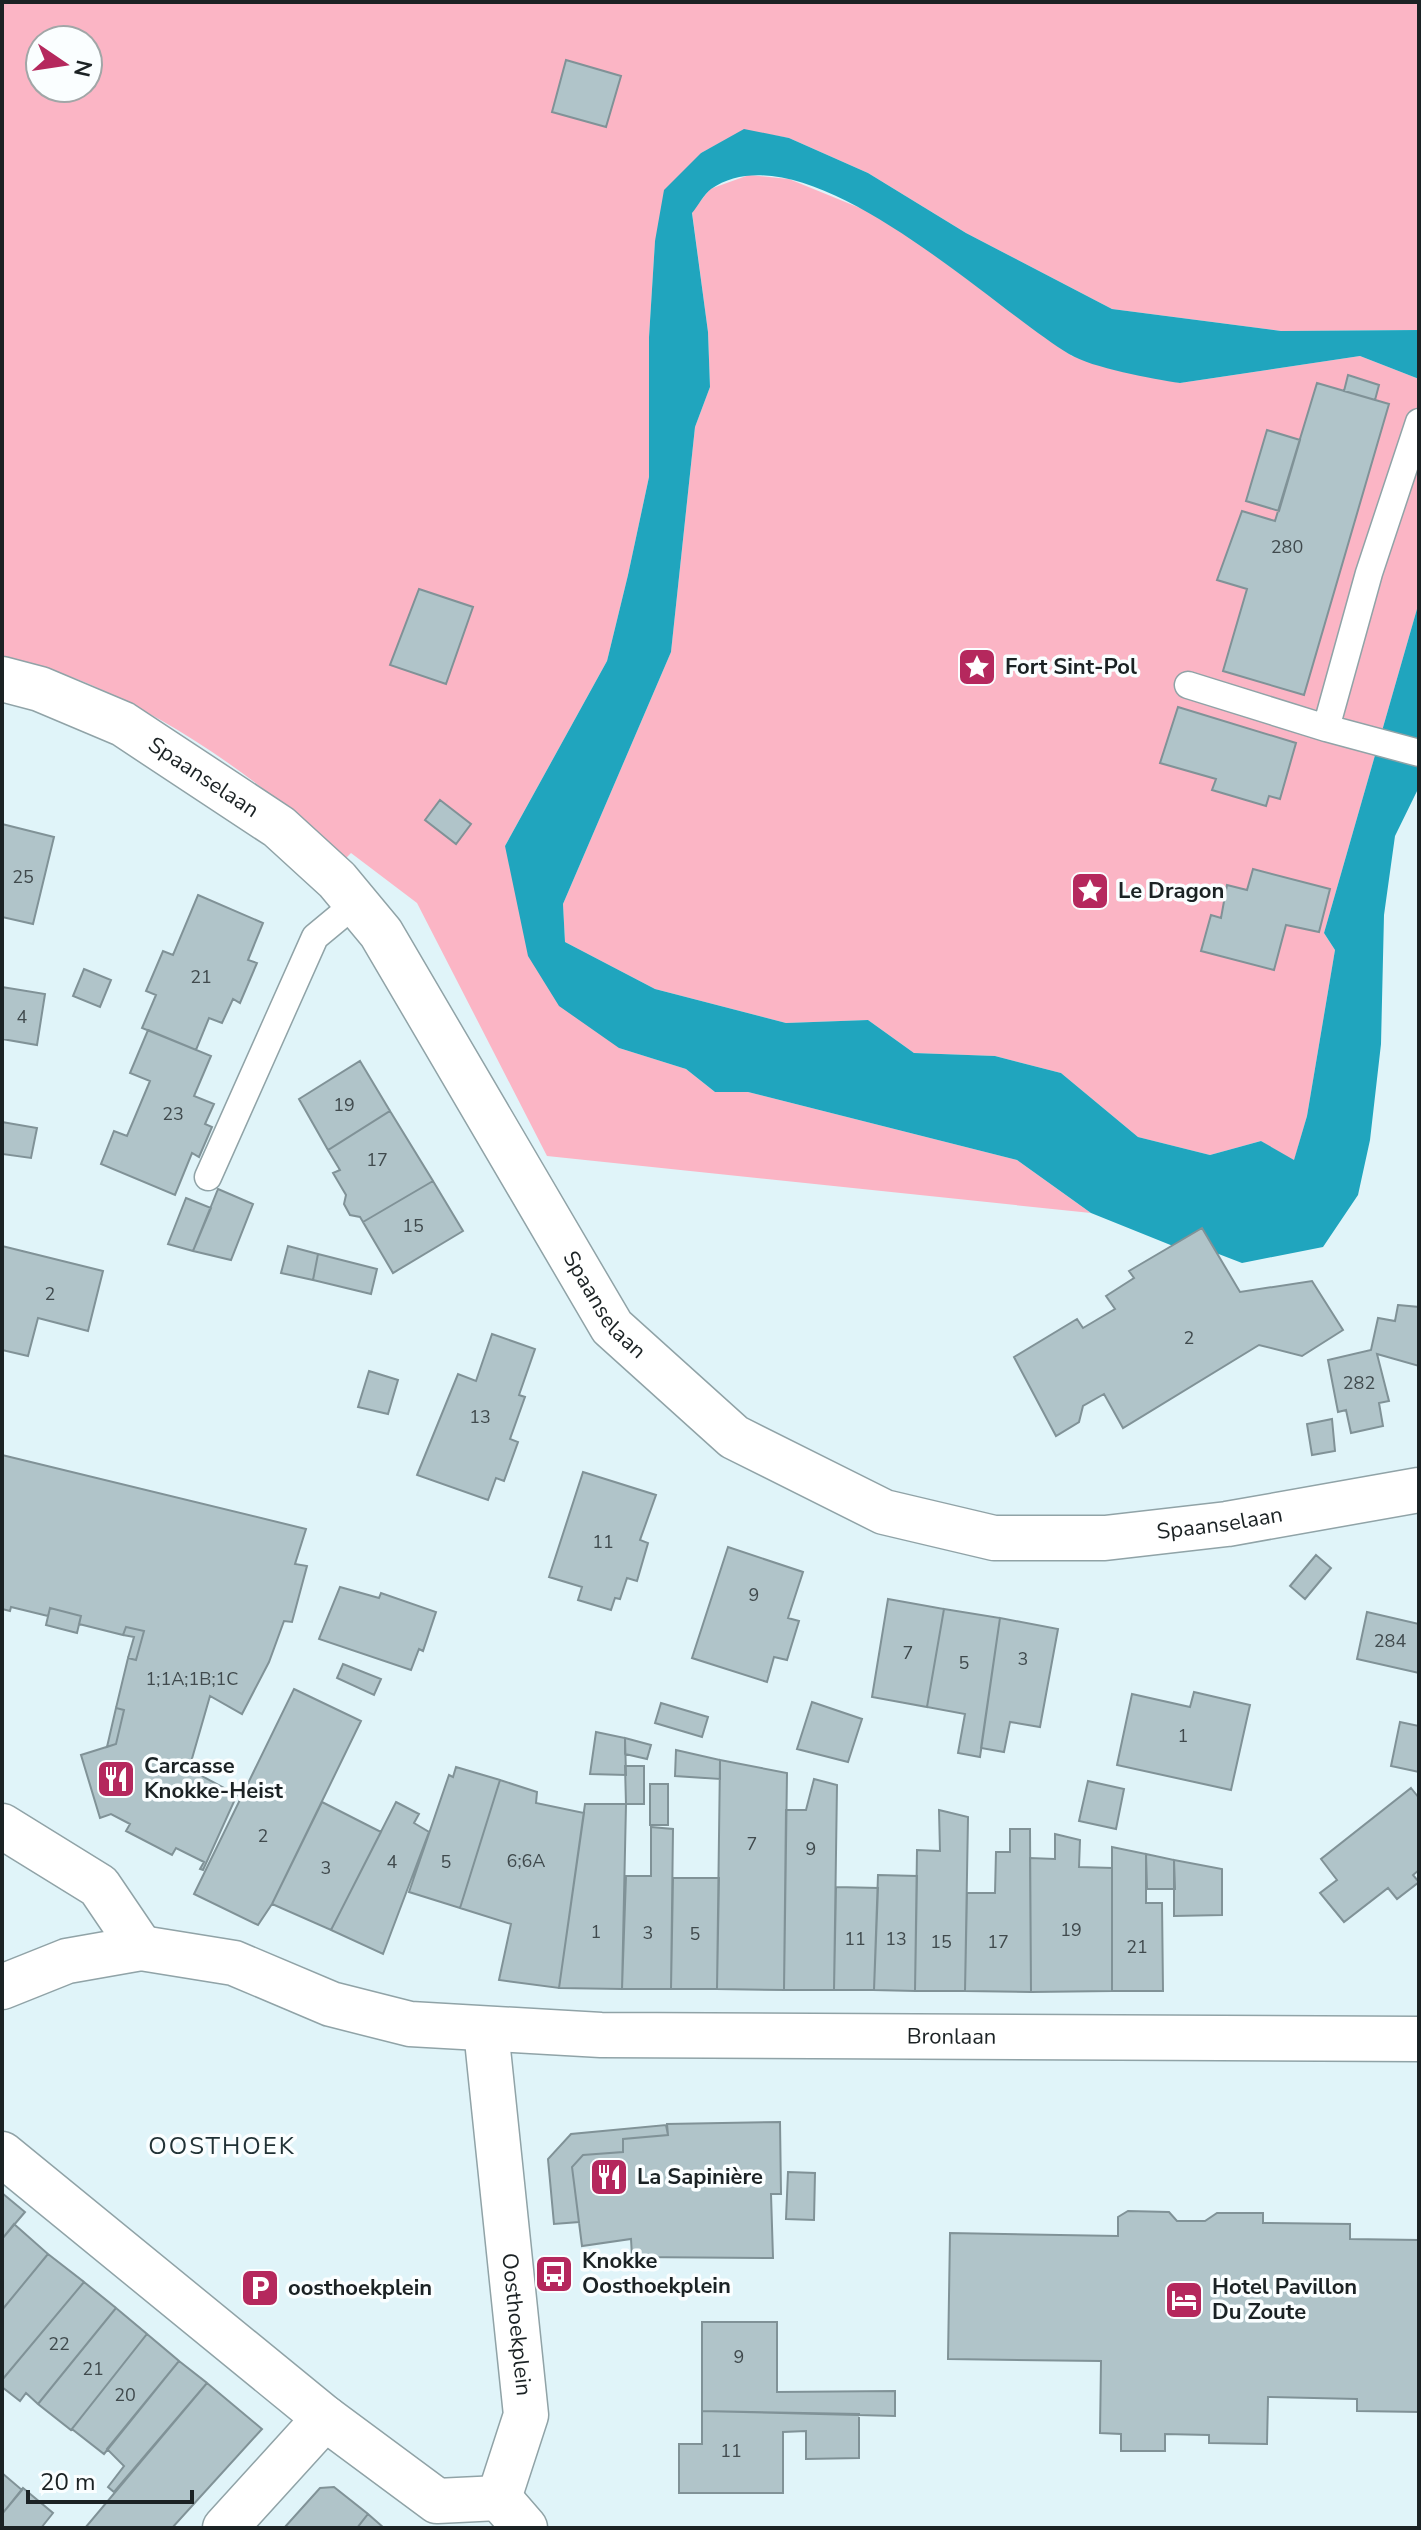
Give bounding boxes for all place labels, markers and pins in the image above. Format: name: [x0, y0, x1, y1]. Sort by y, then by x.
place icon: Fort Sint-Pol: [956, 646, 998, 688]
place label: Fort Sint-Pol: [1005, 652, 1137, 682]
place icon: Le Dragon: [1069, 870, 1111, 912]
place label: Le Dragon: [1118, 876, 1224, 906]
place label: Carcasse Knokke-Heist: [144, 1751, 283, 1806]
restaurant icon: Carcasse Knokke-Heist: [95, 1758, 137, 1800]
restaurant icon: La Sapinière: [588, 2156, 630, 2198]
place label: La Sapinière: [637, 2162, 763, 2192]
place label: Knokke Oosthoekplein: [582, 2246, 731, 2301]
bus stop icon: Knokke Oosthoekplein: [533, 2253, 575, 2295]
parking icon: oosthoekplein: [239, 2267, 281, 2309]
place label: Hotel Pavillon Du Zoute: [1212, 2272, 1357, 2327]
place label: oosthoekplein: [288, 2273, 432, 2303]
hotel icon: Hotel Pavillon Du Zoute: [1163, 2279, 1205, 2321]

